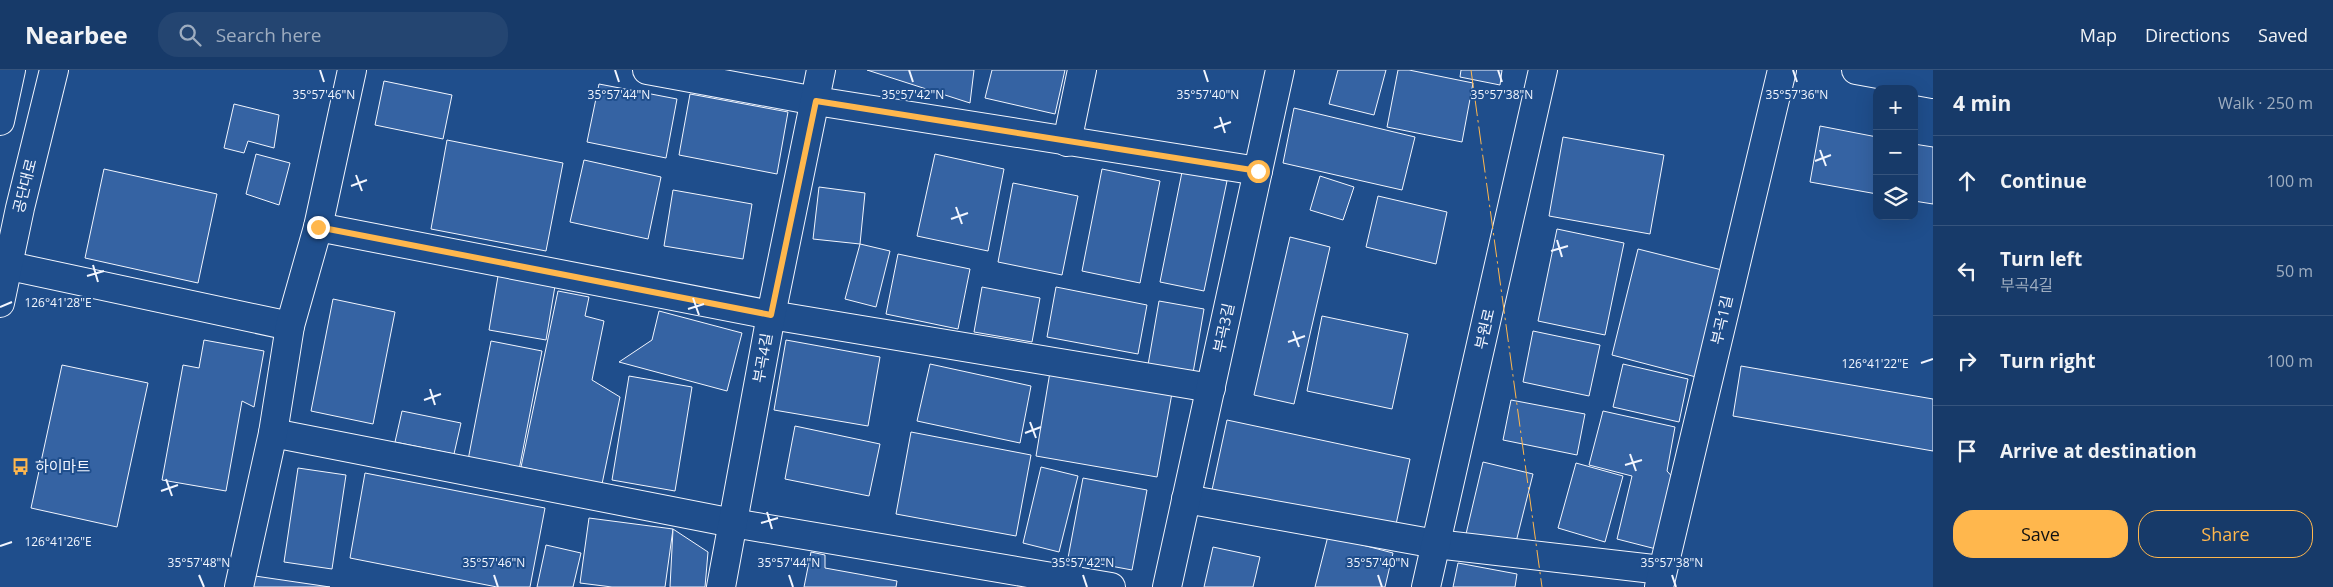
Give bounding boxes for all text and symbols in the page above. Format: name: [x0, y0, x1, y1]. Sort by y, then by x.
search box: [158, 12, 508, 57]
text: Nearbee: [25, 18, 128, 51]
icon: search: [176, 21, 204, 49]
text: Search here: [216, 22, 322, 48]
text: Map: [2080, 23, 2117, 47]
text: Directions: [2145, 23, 2230, 47]
text: Saved: [2258, 23, 2308, 47]
map controls: [1873, 85, 1918, 220]
button: +: [1873, 85, 1918, 130]
text: 35°57'46"N: [293, 86, 355, 103]
text: 35°57'44"N: [588, 86, 650, 103]
text: 35°57'42"N: [882, 86, 944, 103]
text: 35°57'40"N: [1177, 86, 1239, 103]
text: 35°57'38"N: [1471, 86, 1533, 103]
text: 35°57'36"N: [1766, 86, 1828, 103]
text: 4 min: [1953, 89, 2011, 117]
text: Walk · 250 m: [2218, 92, 2313, 114]
button: −: [1873, 130, 1918, 175]
street label: 공단대로: [8, 157, 40, 215]
route start: [1247, 160, 1270, 183]
icon: ahead: [1953, 167, 1981, 195]
text: Continue: [2000, 168, 2087, 194]
text: 100 m: [2267, 170, 2313, 192]
button: layers: [1873, 175, 1918, 220]
route end: [307, 216, 330, 239]
text: Turn left: [2000, 246, 2082, 272]
icon: left: [1953, 257, 1981, 285]
text: 50 m: [2276, 260, 2313, 282]
text: 부곡4길: [2000, 274, 2053, 296]
street label: 부곡1길: [1706, 293, 1736, 346]
text: 126°41'28"E: [24, 294, 92, 311]
street label: 부곡3길: [1208, 301, 1238, 354]
street label: 부원로: [1470, 306, 1498, 351]
street label: 부곡4길: [748, 331, 776, 384]
icon: right: [1953, 347, 1981, 375]
text: Turn right: [2000, 348, 2095, 374]
text: 100 m: [2267, 350, 2313, 372]
text: 126°41'22"E: [1841, 355, 1909, 372]
icon: arrive: [1953, 437, 1981, 465]
text: Arrive at destination: [2000, 438, 2197, 464]
place label: 하이마트: [35, 456, 90, 476]
bus stop icon: 하이마트: [11, 457, 31, 477]
button: Save: [1953, 510, 2128, 558]
button: Share: [2138, 510, 2313, 558]
text: 126°41'26"E: [24, 533, 92, 550]
text: 35°57'48"N: [168, 554, 230, 571]
text: 35°57'46"N: [463, 554, 525, 571]
text: 35°57'44"N: [758, 554, 820, 571]
text: 35°57'42"N: [1052, 554, 1114, 571]
text: 35°57'40"N: [1347, 554, 1409, 571]
text: 35°57'38"N: [1641, 554, 1703, 571]

